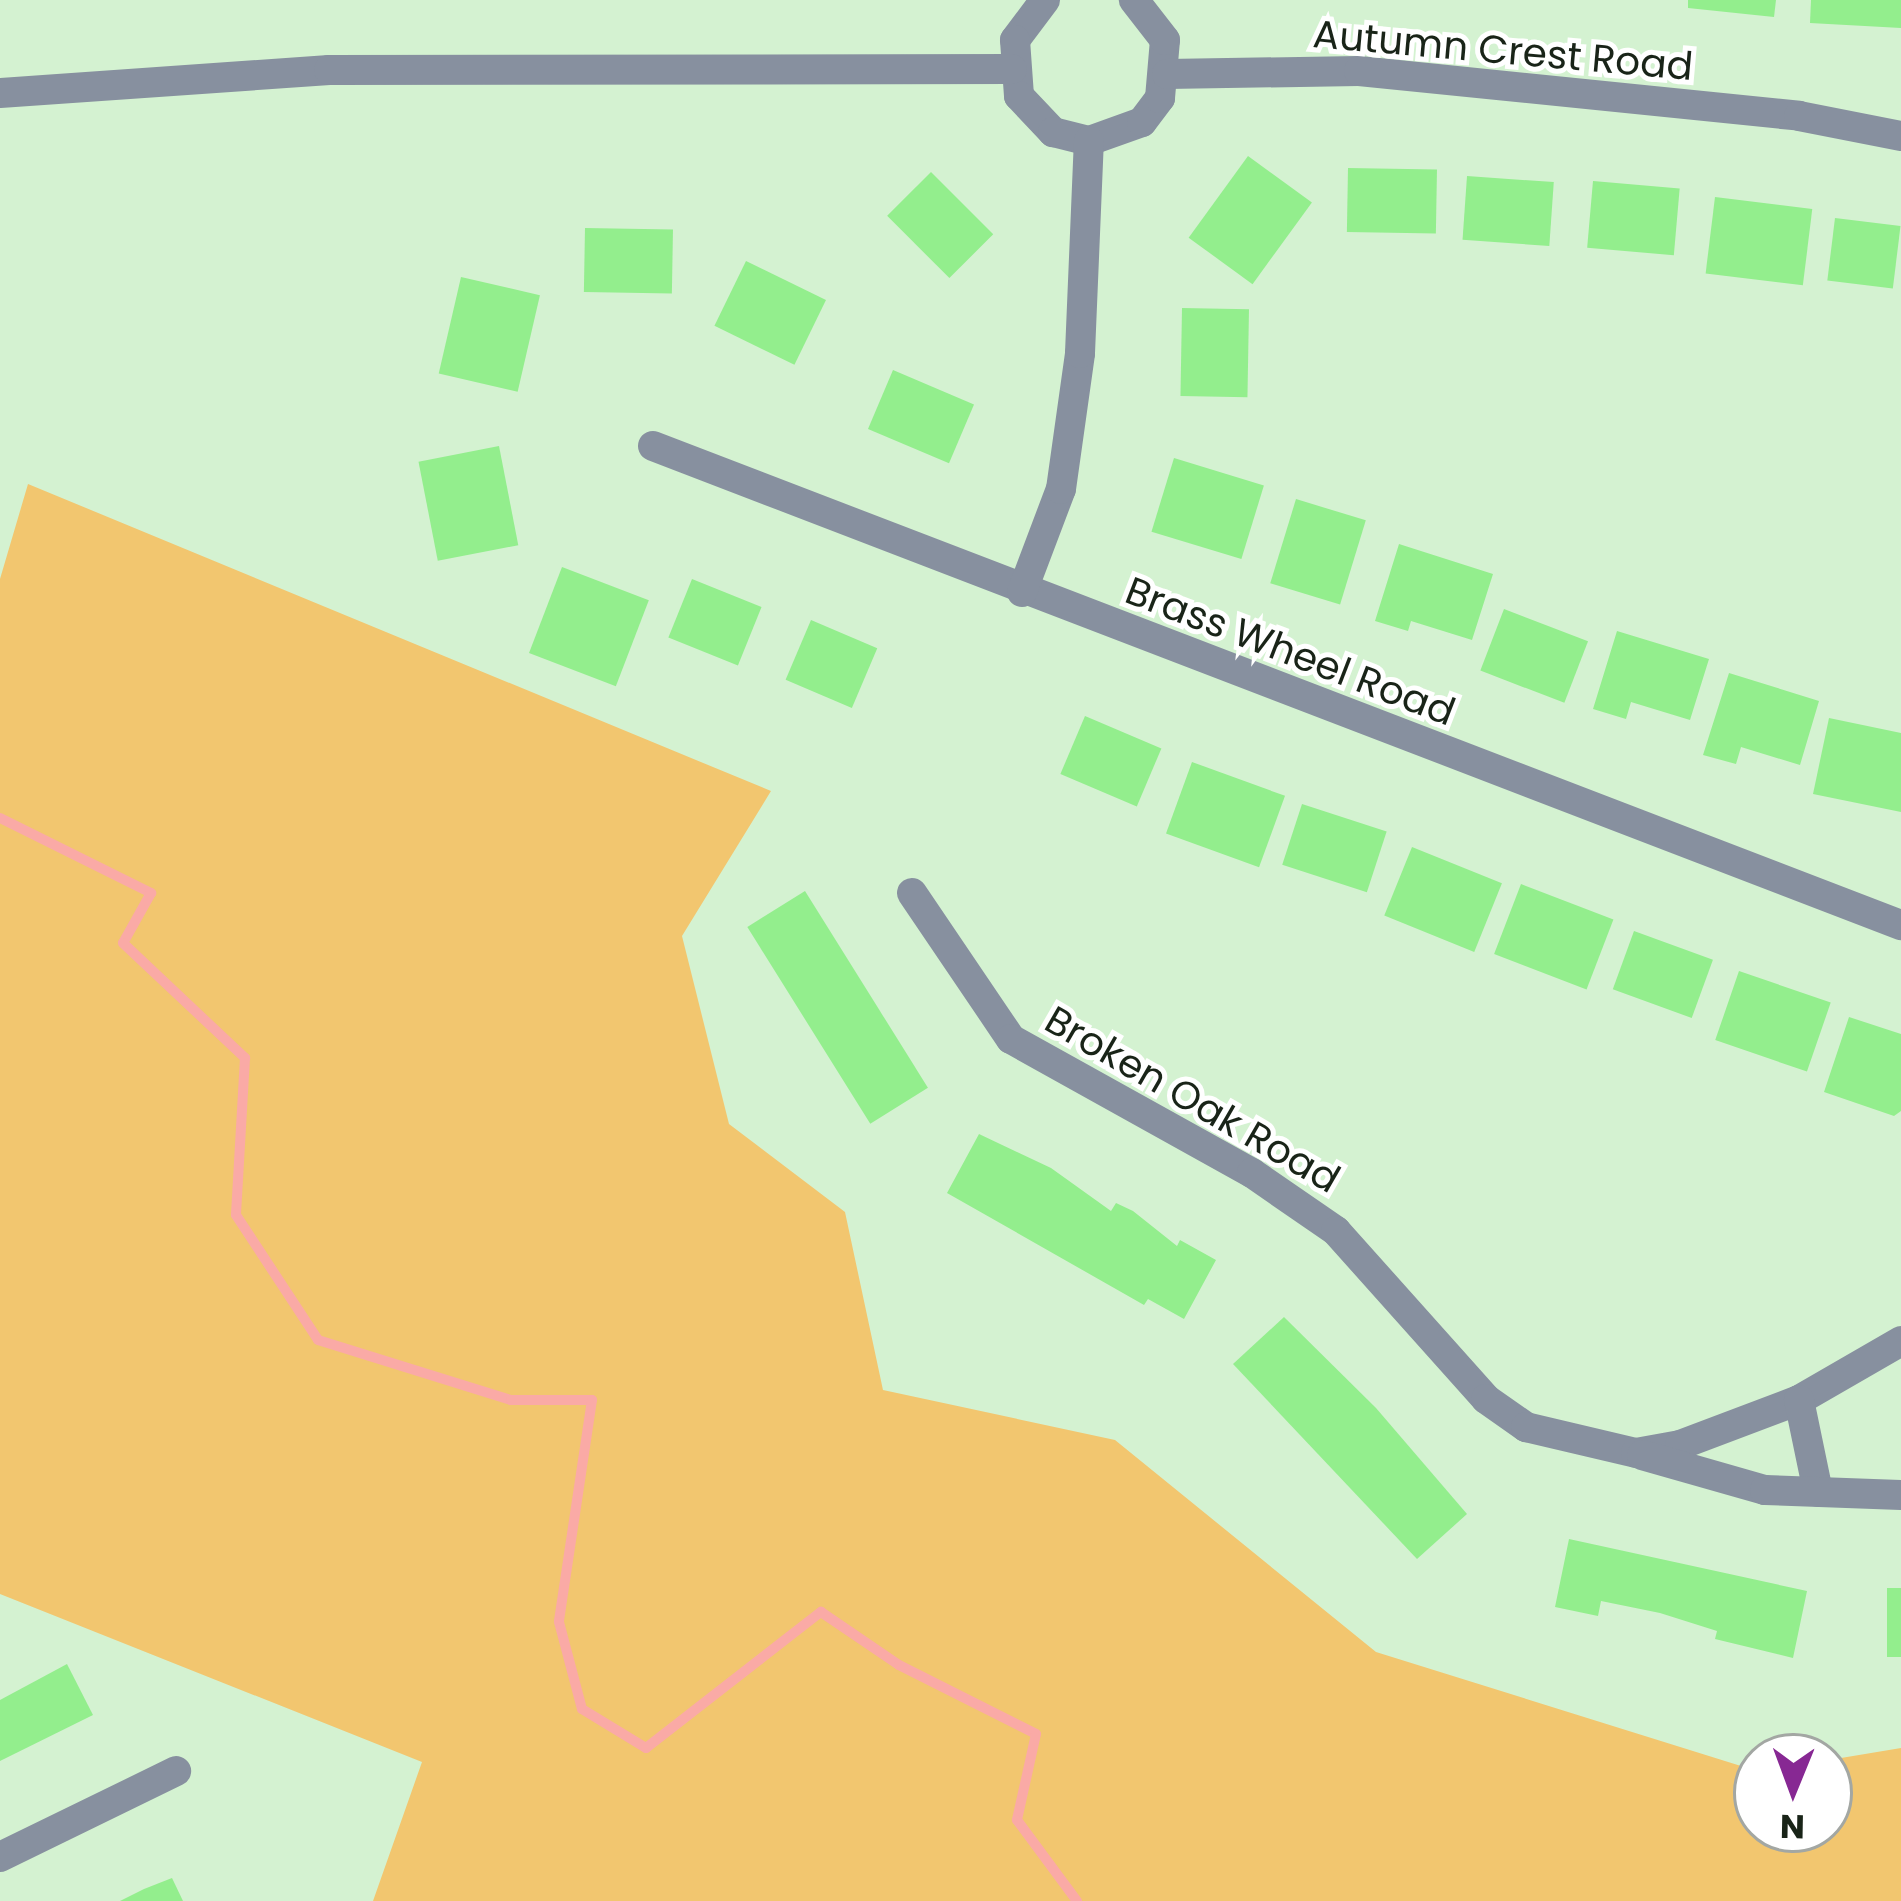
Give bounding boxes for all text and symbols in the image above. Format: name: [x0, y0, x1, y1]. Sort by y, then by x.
street label: Autumn Crest Road: [1311, 11, 1695, 91]
street label: Brass Wheel Road: [1119, 568, 1461, 736]
street label: Broken Oak Road: [1037, 997, 1347, 1203]
north arrow: [1733, 1733, 1853, 1853]
text: N: [1780, 1803, 1805, 1850]

